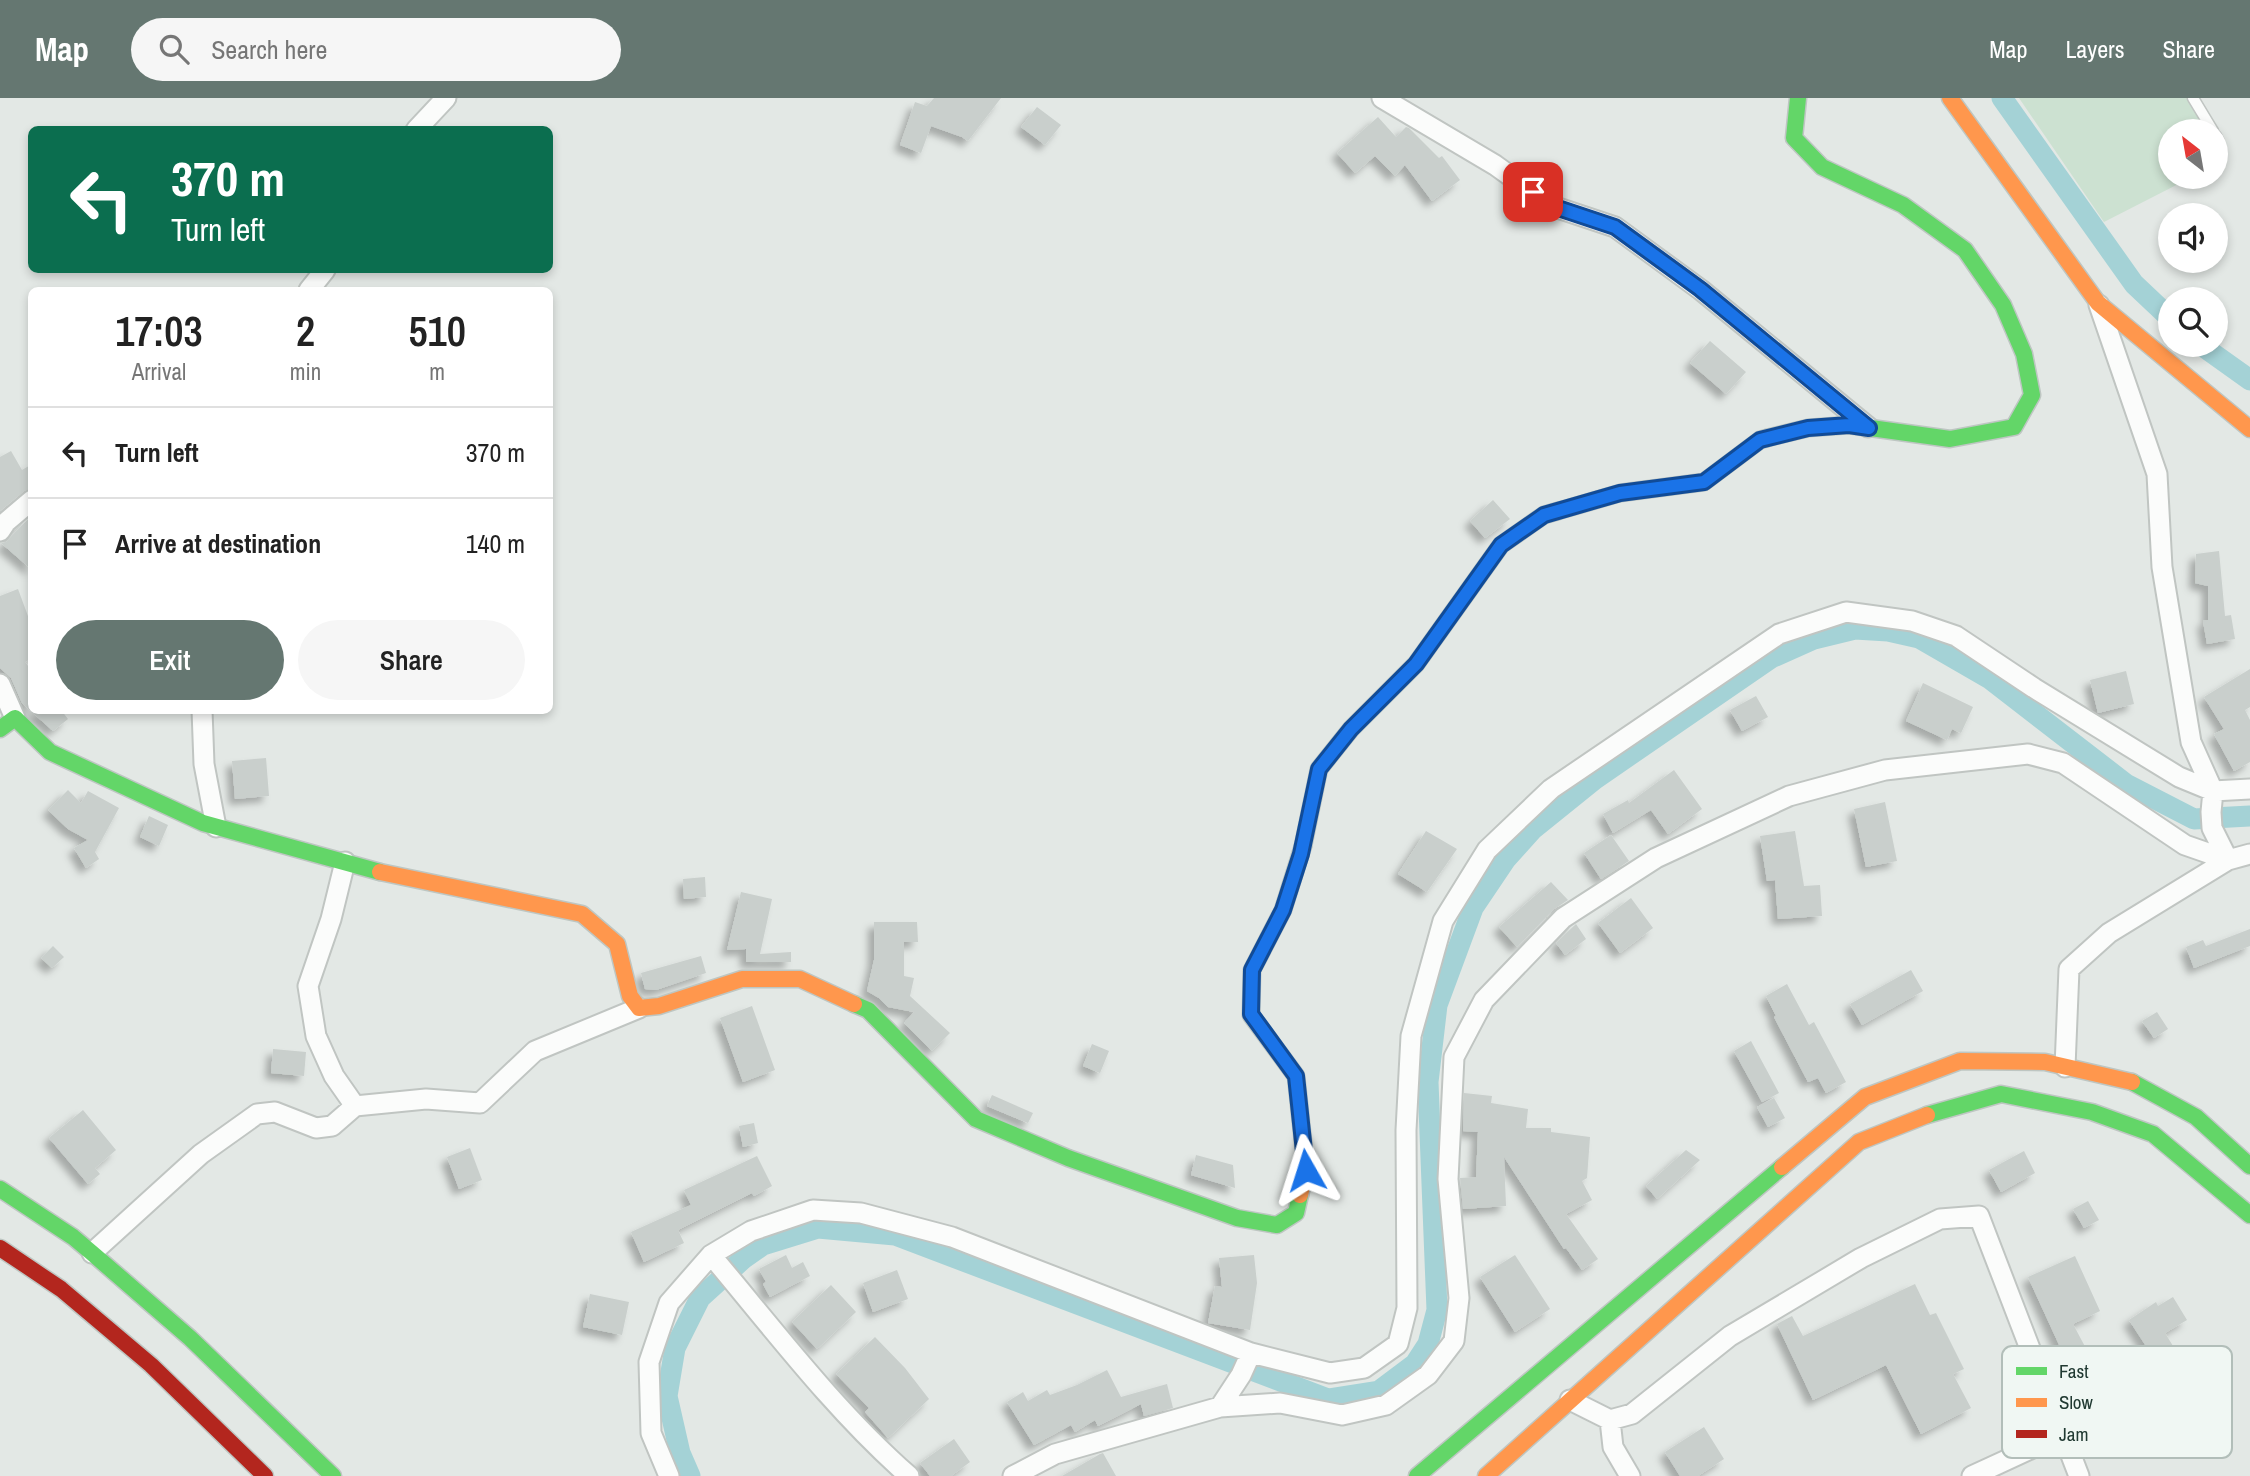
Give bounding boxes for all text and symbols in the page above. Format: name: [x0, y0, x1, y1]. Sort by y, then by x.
search box: [131, 18, 621, 81]
text: Map: [35, 27, 89, 71]
icon: search: [155, 30, 193, 68]
text: Search here: [211, 32, 327, 67]
text: Map: [1989, 33, 2027, 65]
text: Layers: [2065, 33, 2124, 65]
text: Share: [2162, 33, 2215, 65]
north arrow: [2158, 119, 2228, 189]
map controls: [2158, 119, 2228, 357]
text: 370 m: [171, 145, 285, 211]
icon: left: [56, 154, 147, 245]
pin: [1503, 162, 1563, 222]
icon: arrive: [1514, 173, 1552, 211]
button: sound: [2158, 203, 2228, 273]
text: Turn left: [171, 208, 265, 251]
button: search: [2158, 287, 2228, 357]
text: 17:03: [115, 303, 203, 359]
text: 2: [296, 303, 315, 359]
text: 510: [408, 303, 466, 359]
text: Arrival: [132, 356, 186, 387]
text: min: [290, 356, 321, 387]
text: m: [429, 356, 445, 387]
icon: left: [56, 434, 94, 472]
text: Turn left: [115, 435, 199, 470]
text: 370 m: [466, 435, 525, 470]
icon: arrive: [56, 525, 94, 563]
text: Arrive at destination: [115, 526, 321, 561]
text: 140 m: [466, 526, 525, 561]
button: Exit: [56, 620, 284, 700]
button: Share: [298, 620, 525, 700]
position arrow: [1269, 1133, 1343, 1207]
legend: [2002, 1346, 2232, 1458]
text: Fast: [2059, 1358, 2089, 1384]
text: Slow: [2059, 1389, 2094, 1415]
text: Jam: [2059, 1421, 2088, 1447]

